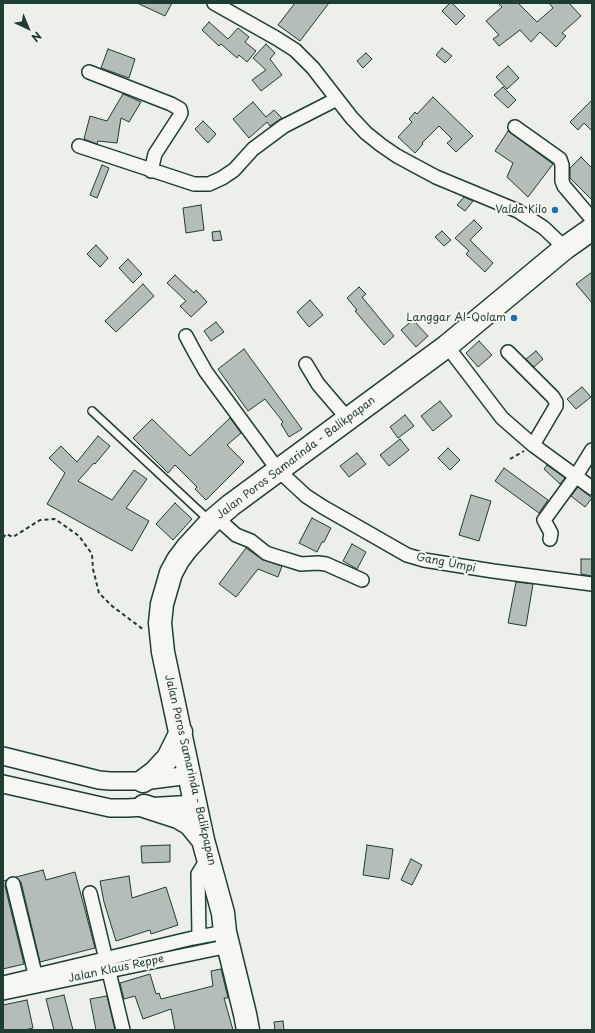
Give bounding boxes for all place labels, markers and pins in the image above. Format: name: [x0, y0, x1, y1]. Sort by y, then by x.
place label: Valda Kilo: [495, 203, 547, 217]
marker: Valda Kilo: [550, 205, 560, 215]
place label: Langgar Al-Qolam: [406, 311, 506, 325]
marker: Langgar Al-Qolam: [509, 313, 519, 323]

